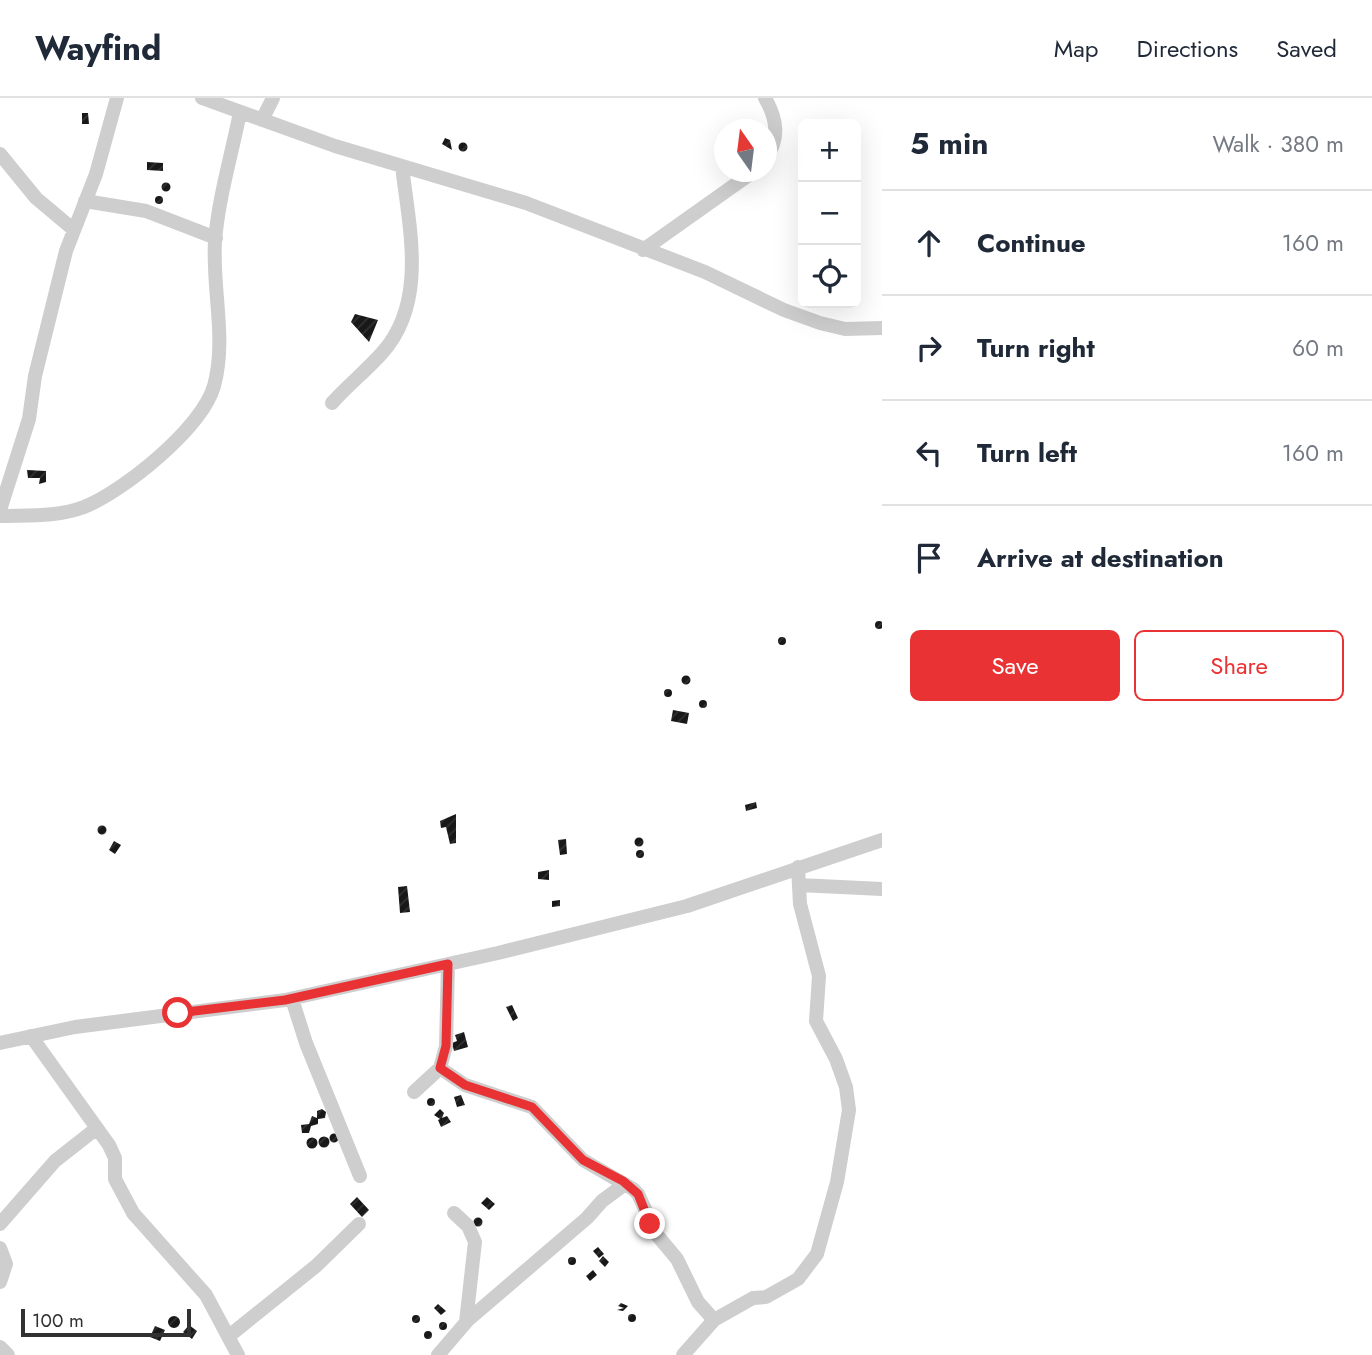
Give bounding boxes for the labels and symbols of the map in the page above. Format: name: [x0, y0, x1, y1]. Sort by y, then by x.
north arrow: [714, 119, 777, 182]
route start: [162, 997, 193, 1028]
route end: [634, 1208, 665, 1239]
scale bar: [21, 1306, 191, 1338]

